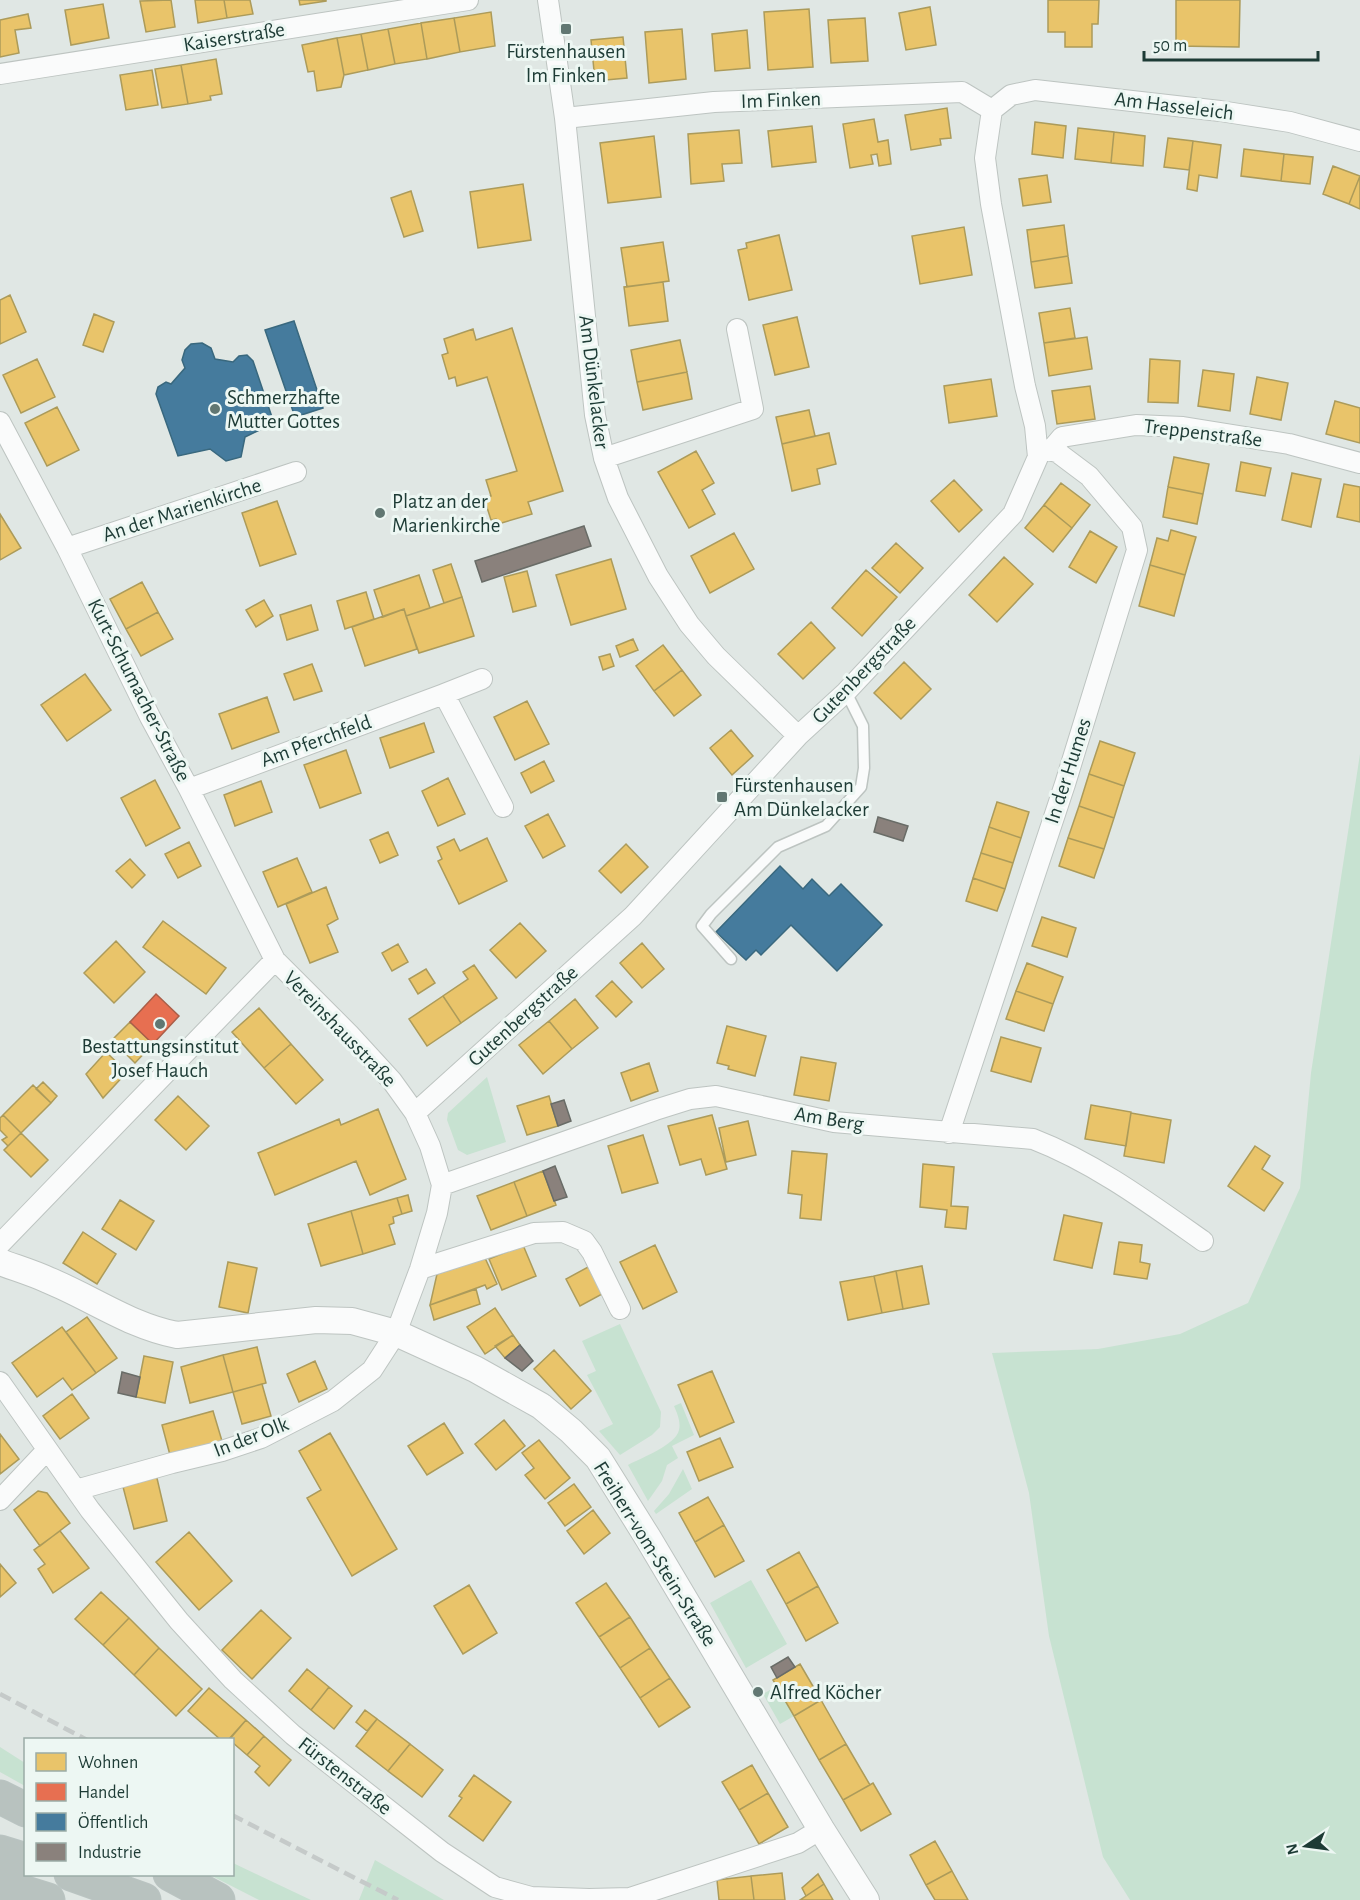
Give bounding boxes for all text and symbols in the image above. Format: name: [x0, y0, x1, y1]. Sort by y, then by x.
street label: Kaiserstraße: [182, 19, 286, 55]
marker: Fürstenhausen Im Finken: [559, 22, 573, 36]
scale bar: [1144, 24, 1318, 62]
text: 50 m: [1153, 37, 1187, 55]
place label: Fürstenhausen Im Finken: [506, 41, 626, 86]
street label: Im Finken: [740, 88, 822, 112]
street label: Am Hasseleich: [1113, 88, 1235, 124]
street label: Am Dünkelacker: [575, 314, 613, 450]
place label: Schmerzhafte Mutter Gottes: [227, 387, 340, 432]
marker: Schmerzhafte Mutter Gottes: [208, 402, 222, 416]
street label: Treppenstraße: [1142, 415, 1264, 451]
street label: An der Marienkirche: [100, 474, 264, 546]
place label: Platz an der Marienkirche: [392, 491, 500, 536]
marker: Platz an der Marienkirche: [373, 506, 387, 520]
street label: Kurt-Schumacher-Straße: [84, 595, 194, 785]
street label: Gutenbergstraße: [808, 613, 920, 727]
street label: Am Pferchfeld: [258, 711, 374, 771]
street label: In der Humes: [1041, 716, 1095, 826]
place label: Fürstenhausen Am Dünkelacker: [734, 775, 869, 820]
marker: Fürstenhausen Am Dünkelacker: [715, 790, 729, 804]
street label: Gutenbergstraße: [464, 962, 582, 1070]
street label: Vereinshausstraße: [280, 967, 400, 1091]
marker: Bestattungsinstitut Josef Hauch: [153, 1017, 167, 1031]
place label: Bestattungsinstitut Josef Hauch: [81, 1036, 239, 1081]
street label: Am Berg: [793, 1103, 866, 1135]
street label: In der Olk: [211, 1413, 292, 1461]
street label: Freiherr-vom-Stein-Straße: [589, 1458, 721, 1650]
place label: Alfred Köcher: [770, 1682, 881, 1703]
marker: Alfred Köcher: [751, 1685, 765, 1699]
street label: Fürstenstraße: [294, 1733, 396, 1819]
legend: [24, 1738, 234, 1876]
text: Wohnen: [78, 1754, 138, 1772]
text: Handel: [78, 1784, 129, 1802]
text: Öffentlich: [78, 1812, 148, 1832]
north arrow: [1276, 1816, 1336, 1876]
text: N: [1283, 1842, 1301, 1856]
text: Industrie: [78, 1844, 141, 1862]

